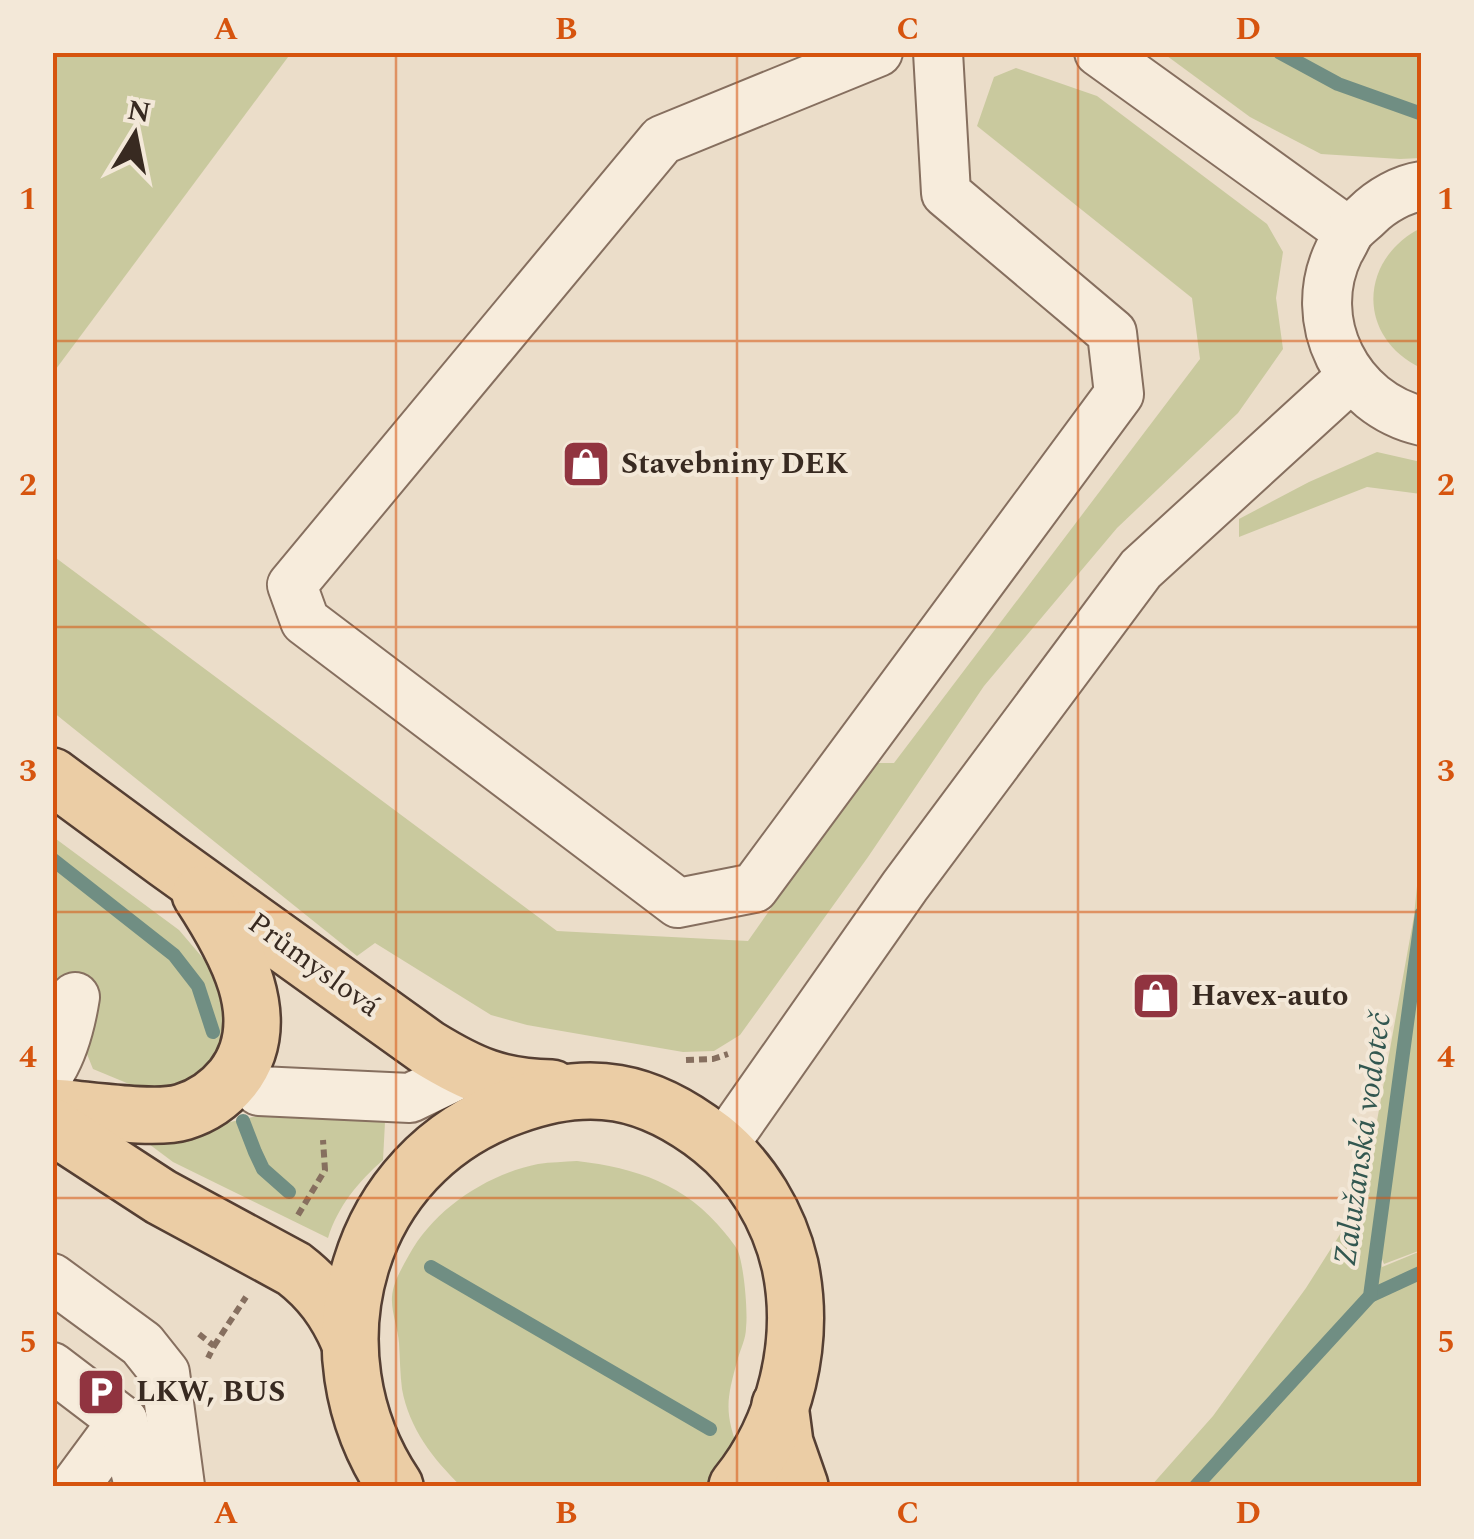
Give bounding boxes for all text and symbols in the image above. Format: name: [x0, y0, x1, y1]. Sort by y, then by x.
text: A: [214, 5, 239, 54]
text: B: [555, 5, 577, 54]
text: C: [897, 5, 919, 54]
text: D: [1235, 5, 1261, 54]
north arrow: [85, 85, 185, 185]
text: N: [124, 89, 154, 135]
text: 1: [19, 175, 37, 224]
text: 1: [1437, 175, 1455, 224]
shop icon: Stavebniny DEK: [560, 438, 612, 490]
place label: Stavebniny DEK: [621, 441, 848, 487]
text: 2: [19, 461, 37, 510]
text: 2: [1437, 461, 1455, 510]
text: 3: [19, 747, 37, 796]
text: 3: [1437, 747, 1455, 796]
street label: Průmyslová: [238, 901, 390, 1029]
shop icon: Havex-auto: [1130, 970, 1182, 1022]
place label: Havex-auto: [1191, 973, 1348, 1019]
water label: Zalužanská vodoteč: [1321, 1007, 1405, 1269]
text: 4: [19, 1033, 37, 1082]
text: 4: [1437, 1033, 1455, 1082]
text: 5: [19, 1318, 37, 1367]
text: 5: [1437, 1318, 1455, 1367]
parking icon: LKW, BUS: [75, 1366, 127, 1418]
place label: LKW, BUS: [136, 1369, 286, 1415]
text: A: [214, 1489, 239, 1538]
text: B: [555, 1489, 577, 1538]
text: C: [897, 1489, 919, 1538]
text: D: [1235, 1489, 1261, 1538]

